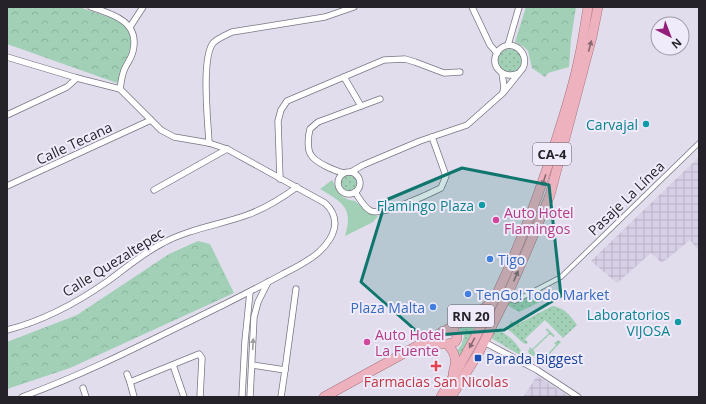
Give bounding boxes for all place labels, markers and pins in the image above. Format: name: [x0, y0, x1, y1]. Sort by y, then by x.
place label: Carvajal: [586, 115, 638, 134]
marker: Carvajal: [641, 119, 651, 129]
place label: Flamingo Plaza: [377, 196, 474, 215]
marker: Flamingo Plaza: [477, 200, 487, 210]
place label: Auto Hotel Flamingos: [504, 203, 574, 238]
marker: Auto Hotel Flamingos: [491, 215, 501, 225]
place label: Tigo: [498, 250, 525, 269]
marker: Tigo: [485, 254, 495, 264]
place label: TenGo! Todo Market: [476, 285, 609, 304]
marker: TenGo! Todo Market: [463, 289, 473, 299]
place label: Plaza Malta: [351, 298, 425, 317]
marker: Plaza Malta: [428, 302, 438, 312]
place label: Laboratorios VIJOSA: [587, 305, 670, 340]
marker: Laboratorios VIJOSA: [673, 317, 683, 327]
place label: Auto Hotel La Fuente: [375, 325, 445, 360]
marker: Auto Hotel La Fuente: [362, 337, 372, 347]
place label: Parada Biggest: [486, 349, 583, 368]
marker: Parada Biggest: [473, 353, 483, 363]
marker: Farmacias San Nicolas: [431, 361, 441, 371]
place label: Farmacias San Nicolas: [364, 372, 509, 391]

